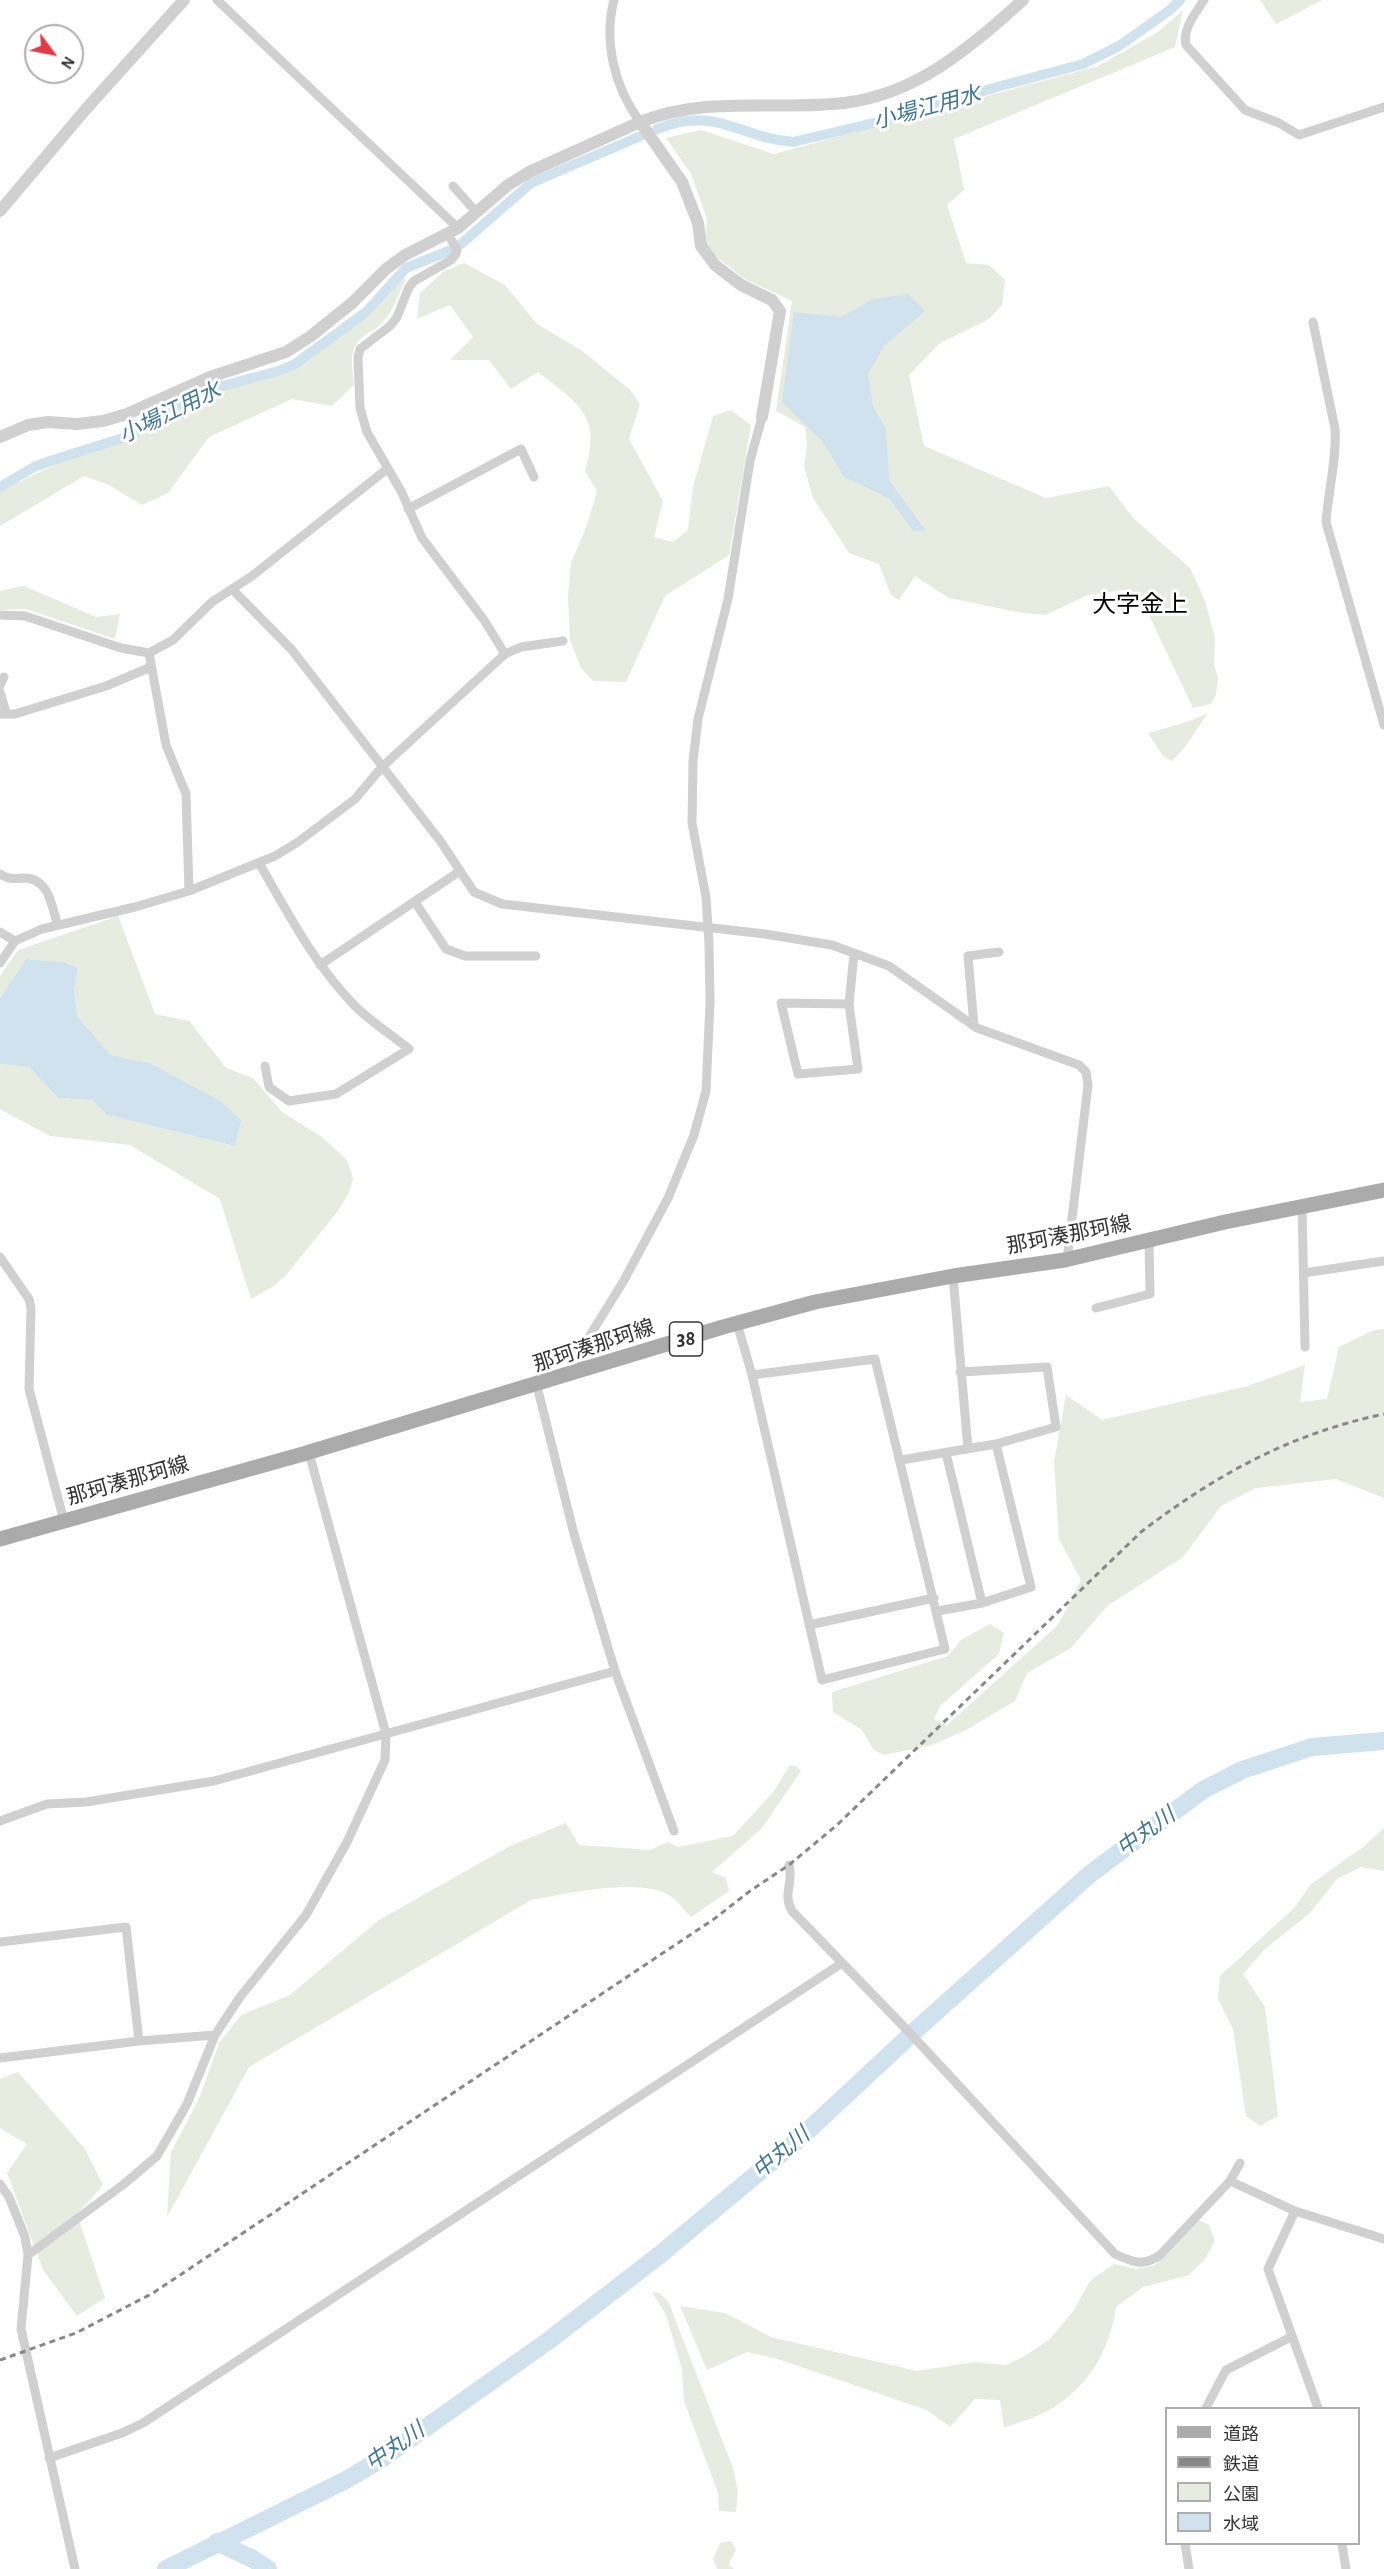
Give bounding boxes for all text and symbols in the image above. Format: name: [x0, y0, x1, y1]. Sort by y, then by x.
north arrow: [24, 24, 84, 84]
text: N: [58, 54, 77, 71]
water label: 小場江用水: [870, 81, 984, 135]
water label: 小場江用水: [115, 377, 225, 449]
district label: 大字金上: [1092, 591, 1188, 619]
street label: 那珂湊那珂線: [1005, 1211, 1133, 1259]
street label: 那珂湊那珂線: [530, 1315, 658, 1377]
road number: 38: [670, 1322, 702, 1356]
street label: 那珂湊那珂線: [64, 1452, 192, 1510]
water label: 中丸川: [1112, 1802, 1180, 1862]
water label: 中丸川: [747, 2122, 815, 2184]
legend: [1165, 2407, 1360, 2545]
water label: 中丸川: [360, 2417, 430, 2477]
text: 道路: [1223, 2426, 1259, 2444]
text: 鉄道: [1223, 2456, 1259, 2474]
text: 公園: [1223, 2486, 1259, 2504]
text: 水域: [1223, 2516, 1259, 2534]

